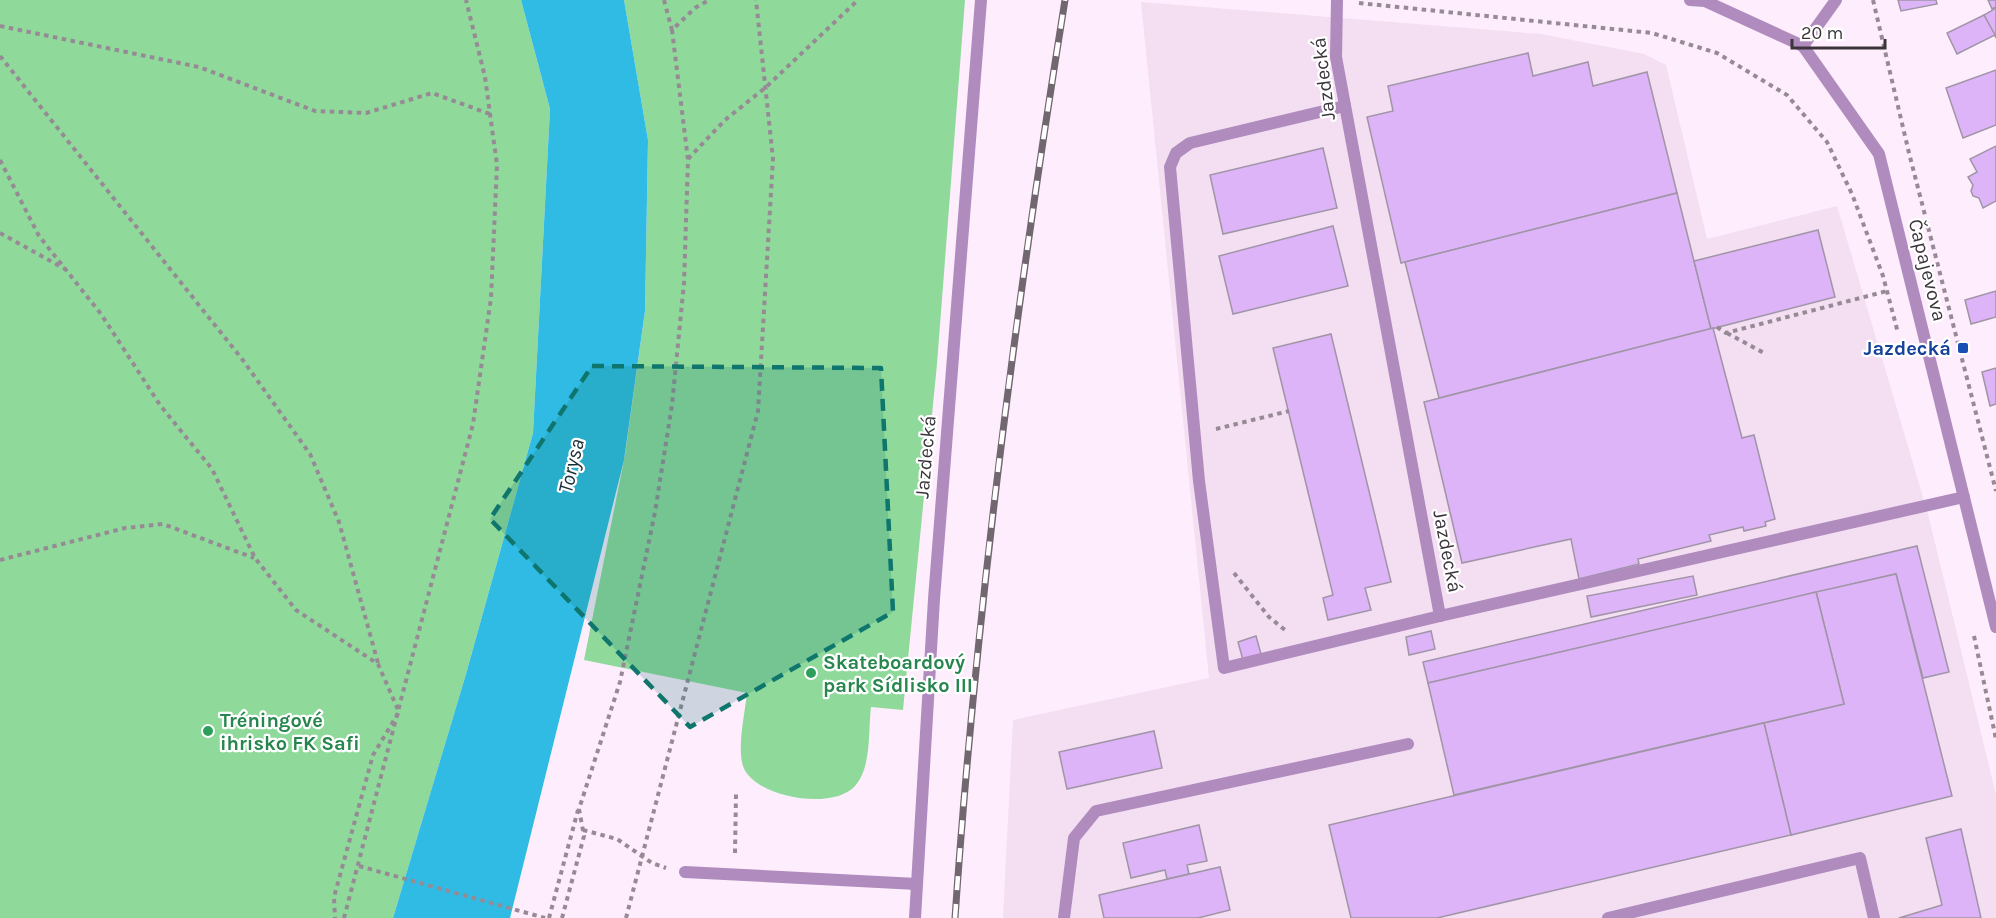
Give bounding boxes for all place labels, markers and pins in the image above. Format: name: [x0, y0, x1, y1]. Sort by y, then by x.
place label: Jazdecká: [1864, 337, 1951, 360]
marker: Jazdecká: [1956, 341, 1970, 355]
place label: Skateboardový park Sídlisko III: [823, 651, 973, 697]
marker: Skateboardový park Sídlisko III: [804, 666, 818, 680]
place label: Tréningové ihrisko FK Safi: [220, 709, 360, 755]
marker: Tréningové ihrisko FK Safi: [201, 724, 215, 738]

